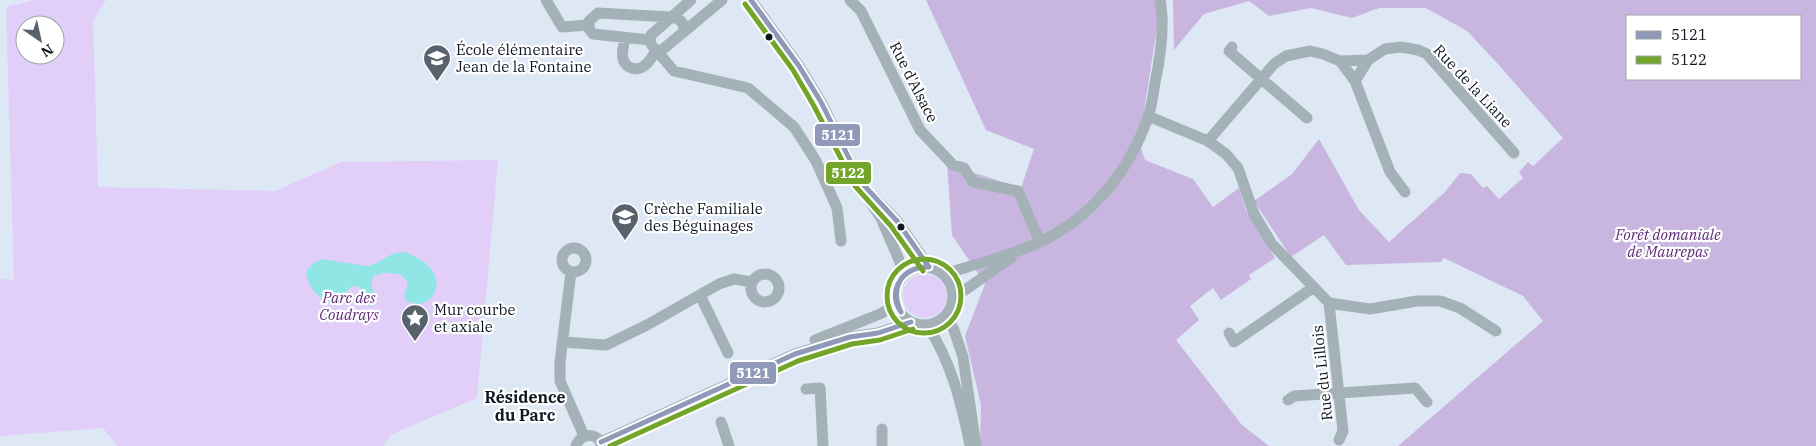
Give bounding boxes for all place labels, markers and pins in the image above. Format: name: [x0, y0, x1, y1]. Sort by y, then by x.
unlabelled marker: [764, 32, 774, 42]
place label: École élémentaire Jean de la Fontaine: [456, 40, 592, 76]
school or university icon: École élémentaire Jean de la Fontaine: [422, 43, 452, 82]
place label: Crèche Familiale des Béguinages: [644, 199, 763, 235]
school or university icon: Crèche Familiale des Béguinages: [610, 202, 640, 241]
unlabelled marker: [896, 222, 906, 232]
place label: Mur courbe et axiale: [434, 300, 516, 336]
place icon: Mur courbe et axiale: [400, 303, 430, 342]

